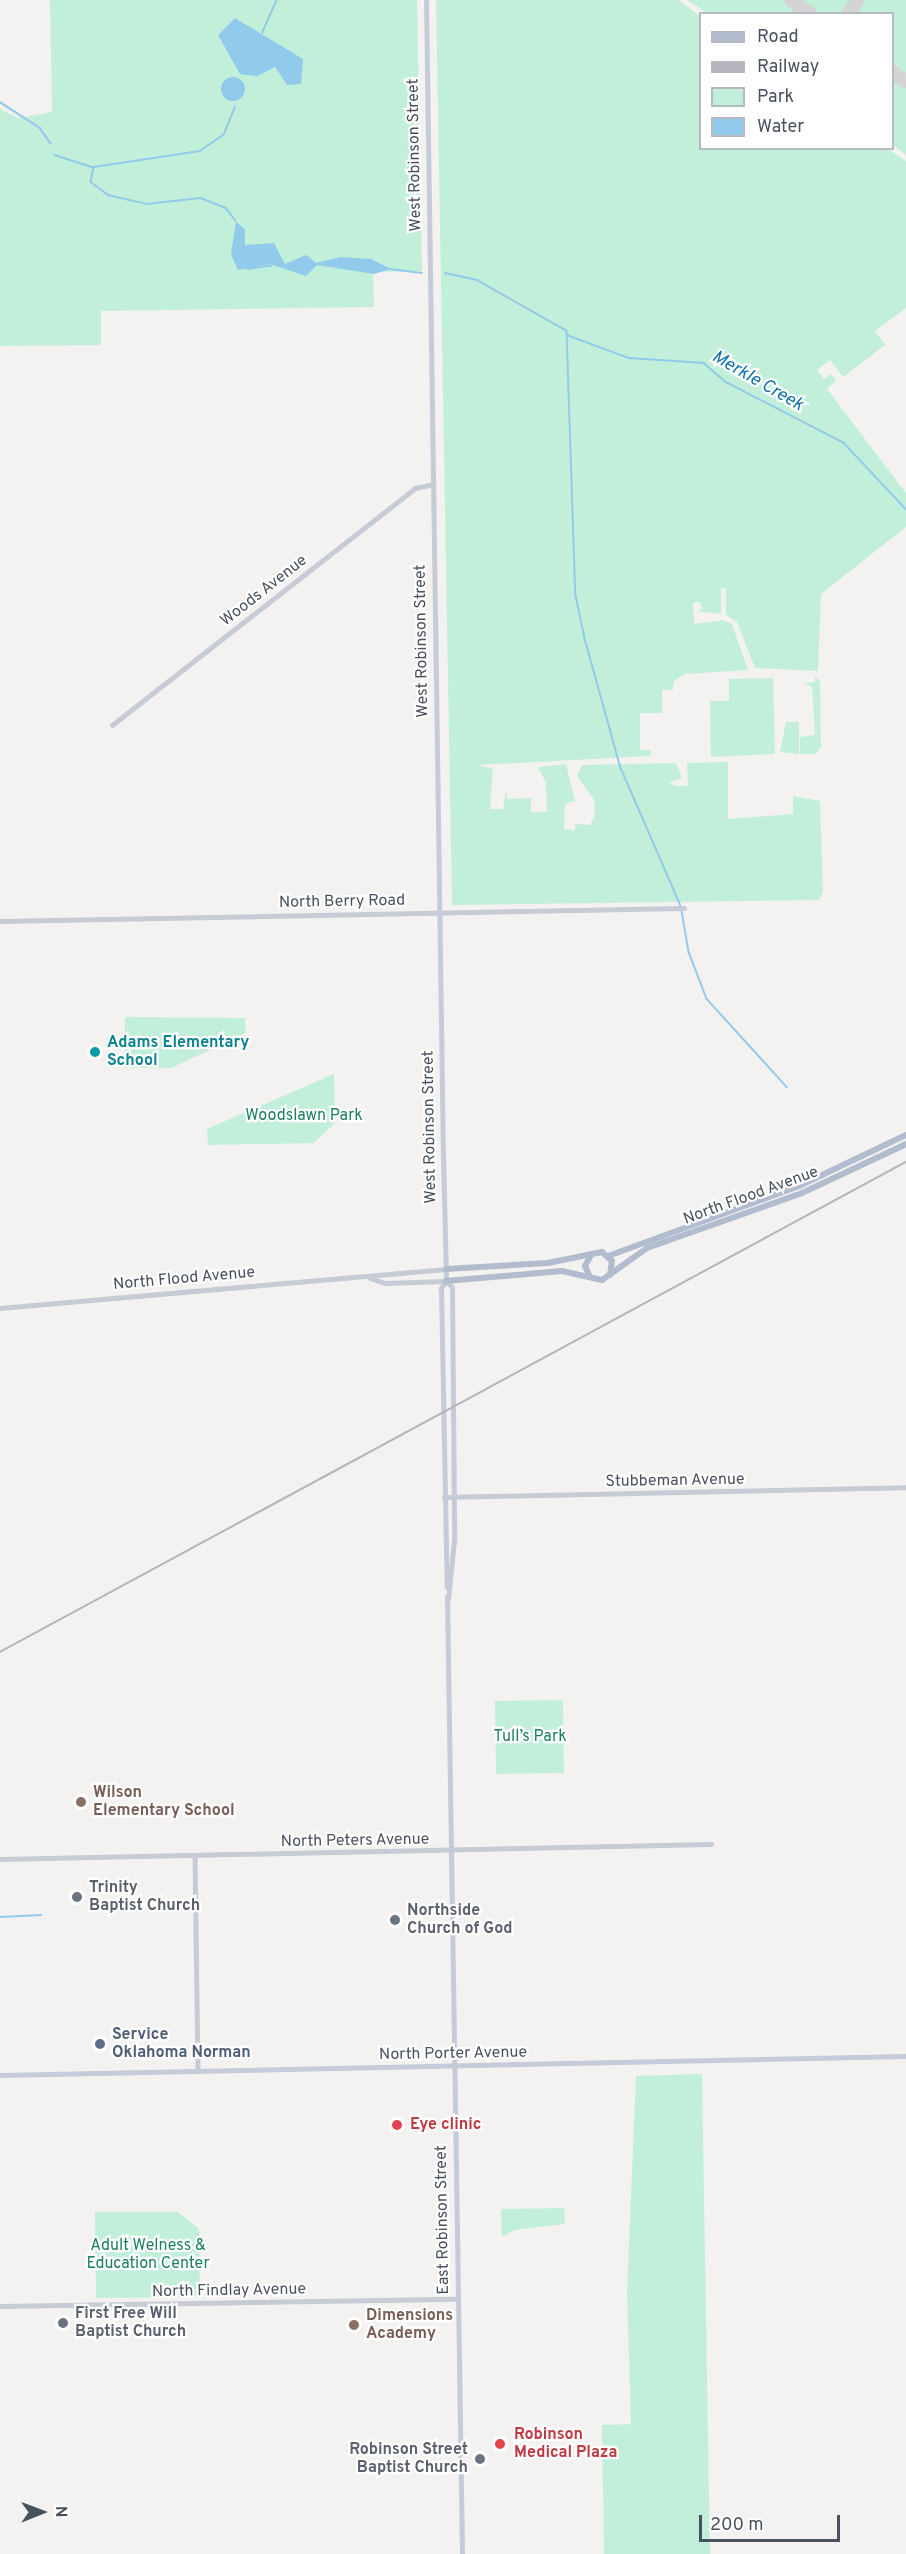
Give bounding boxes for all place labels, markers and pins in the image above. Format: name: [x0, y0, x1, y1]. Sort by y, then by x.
place label: Adams Elementary School: [107, 1033, 249, 1071]
marker: Adams Elementary School: [88, 1045, 102, 1059]
place label: Wilson Elementary School: [93, 1783, 235, 1821]
marker: Wilson Elementary School: [74, 1795, 88, 1809]
place label: Trinity Baptist Church: [89, 1878, 200, 1916]
marker: Trinity Baptist Church: [70, 1890, 84, 1904]
place label: Northside Church of God: [407, 1901, 513, 1939]
marker: Northside Church of God: [388, 1913, 402, 1927]
place label: Service Oklahoma Norman: [112, 2025, 251, 2063]
marker: Service Oklahoma Norman: [93, 2037, 107, 2051]
place label: Eye clinic: [410, 2115, 481, 2135]
marker: Eye clinic: [388, 2116, 406, 2134]
place label: First Free Will Baptist Church: [75, 2304, 186, 2342]
place label: Dimensions Academy: [366, 2306, 453, 2344]
marker: First Free Will Baptist Church: [56, 2316, 70, 2330]
marker: Dimensions Academy: [347, 2318, 361, 2332]
place label: Robinson Medical Plaza: [514, 2425, 617, 2463]
marker: Robinson Medical Plaza: [491, 2435, 509, 2453]
place label: Robinson Street Baptist Church: [349, 2440, 468, 2478]
marker: Robinson Street Baptist Church: [473, 2452, 487, 2466]

